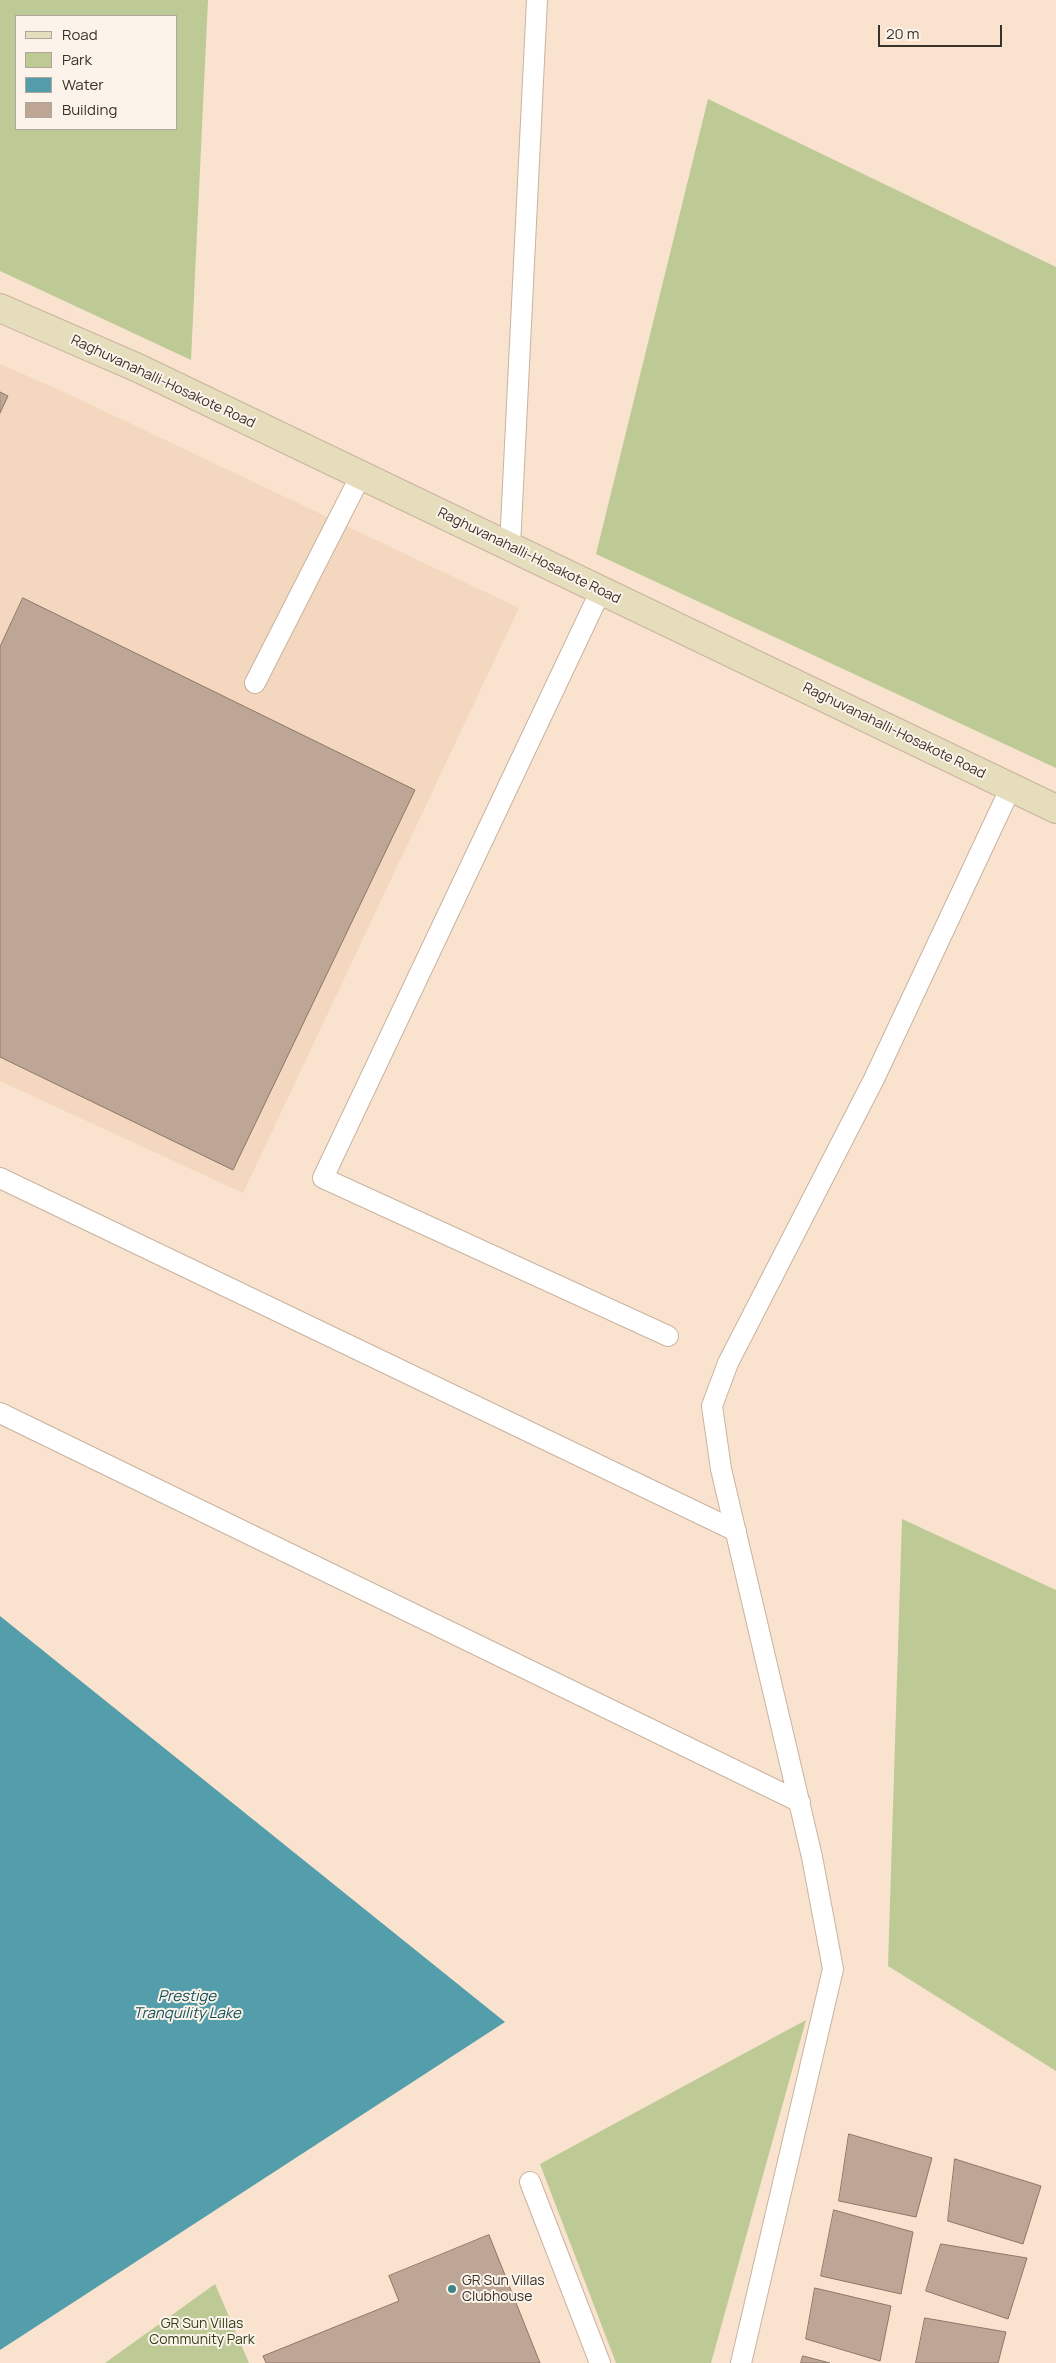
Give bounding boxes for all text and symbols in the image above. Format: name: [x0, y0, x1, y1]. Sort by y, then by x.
legend: [15, 15, 178, 130]
scale bar: [881, 15, 1005, 47]
text: 20 m: [886, 23, 919, 44]
text: Road: [62, 24, 98, 45]
text: Park: [62, 49, 92, 70]
text: Water: [62, 74, 104, 95]
text: Building: [62, 99, 117, 120]
street label: Raghuvanahalli-Hosakote Road: [68, 332, 258, 432]
street label: Raghuvanahalli-Hosakote Road: [435, 504, 623, 608]
street label: Raghuvanahalli-Hosakote Road: [800, 679, 988, 783]
water label: Prestige Tranquility Lake: [133, 1988, 241, 2023]
place label: GR Sun Villas Clubhouse: [462, 2273, 545, 2306]
marker: GR Sun Villas Clubhouse: [446, 2283, 458, 2295]
park label: GR Sun Villas Community Park: [149, 2316, 255, 2348]

